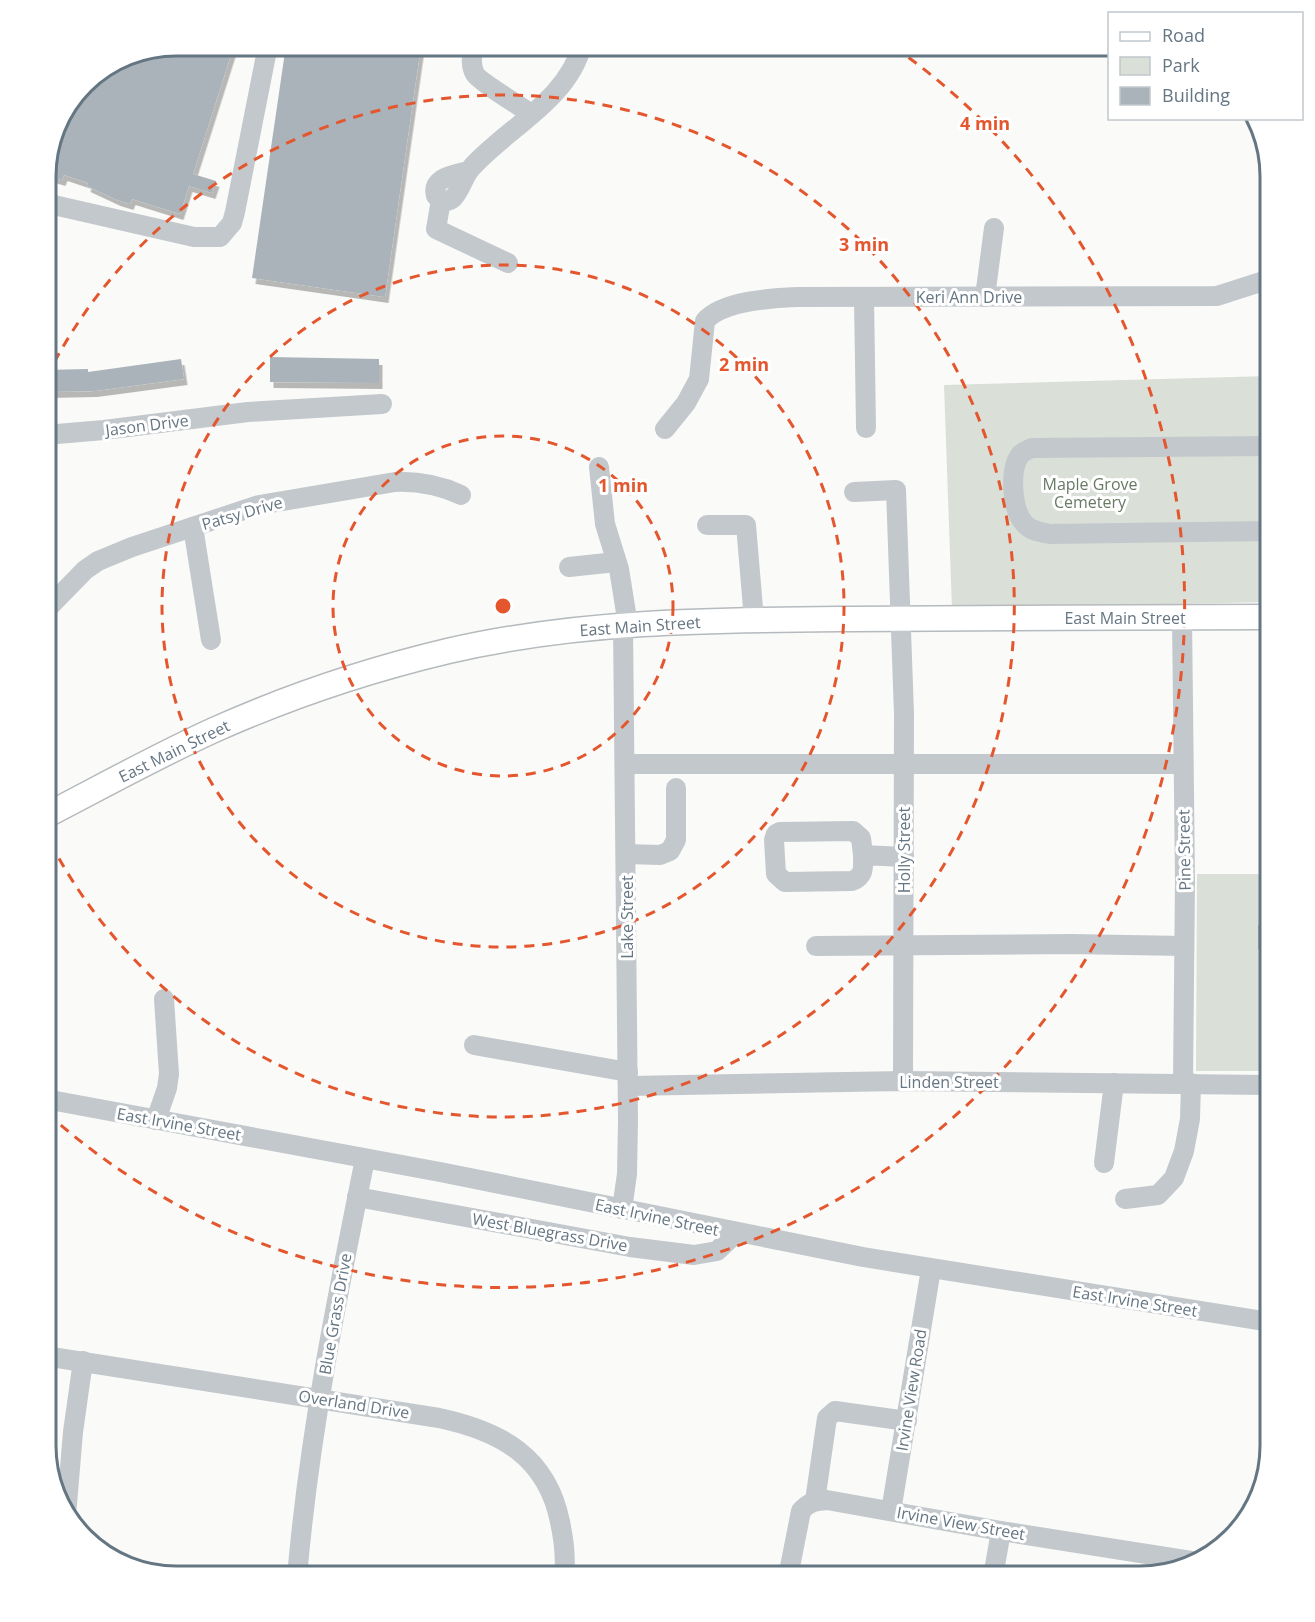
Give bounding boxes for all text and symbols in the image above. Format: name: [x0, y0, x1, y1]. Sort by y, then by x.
legend: [1108, 12, 1303, 120]
text: Road: [1162, 23, 1205, 47]
text: Park: [1162, 53, 1200, 77]
text: Building: [1162, 83, 1230, 107]
text: 4 min: [960, 111, 1010, 135]
text: 3 min: [839, 232, 889, 256]
street label: Keri Ann Drive: [916, 286, 1022, 308]
text: 2 min: [719, 352, 769, 376]
street label: Jason Drive: [102, 409, 190, 441]
text: 1 min: [598, 473, 648, 497]
park label: Maple Grove Cemetery: [1042, 473, 1138, 513]
street label: Patsy Drive: [199, 491, 285, 535]
centre of rings: [493, 596, 513, 616]
street label: East Main Street: [1064, 607, 1186, 629]
street label: East Main Street: [579, 611, 702, 641]
street label: East Main Street: [115, 714, 234, 787]
street label: Holly Street: [893, 807, 915, 893]
street label: Pine Street: [1172, 809, 1196, 891]
street label: Lake Street: [616, 875, 638, 959]
street label: Linden Street: [899, 1071, 999, 1093]
street label: East Irvine Street: [115, 1102, 243, 1146]
street label: East Irvine Street: [593, 1193, 721, 1241]
street label: West Bluegrass Drive: [471, 1208, 629, 1256]
street label: Blue Grass Drive: [313, 1252, 357, 1376]
street label: East Irvine Street: [1071, 1280, 1199, 1322]
street label: Irvine View Road: [890, 1327, 932, 1453]
street label: Overland Drive: [297, 1384, 411, 1424]
street label: Irvine View Street: [895, 1501, 1027, 1545]

